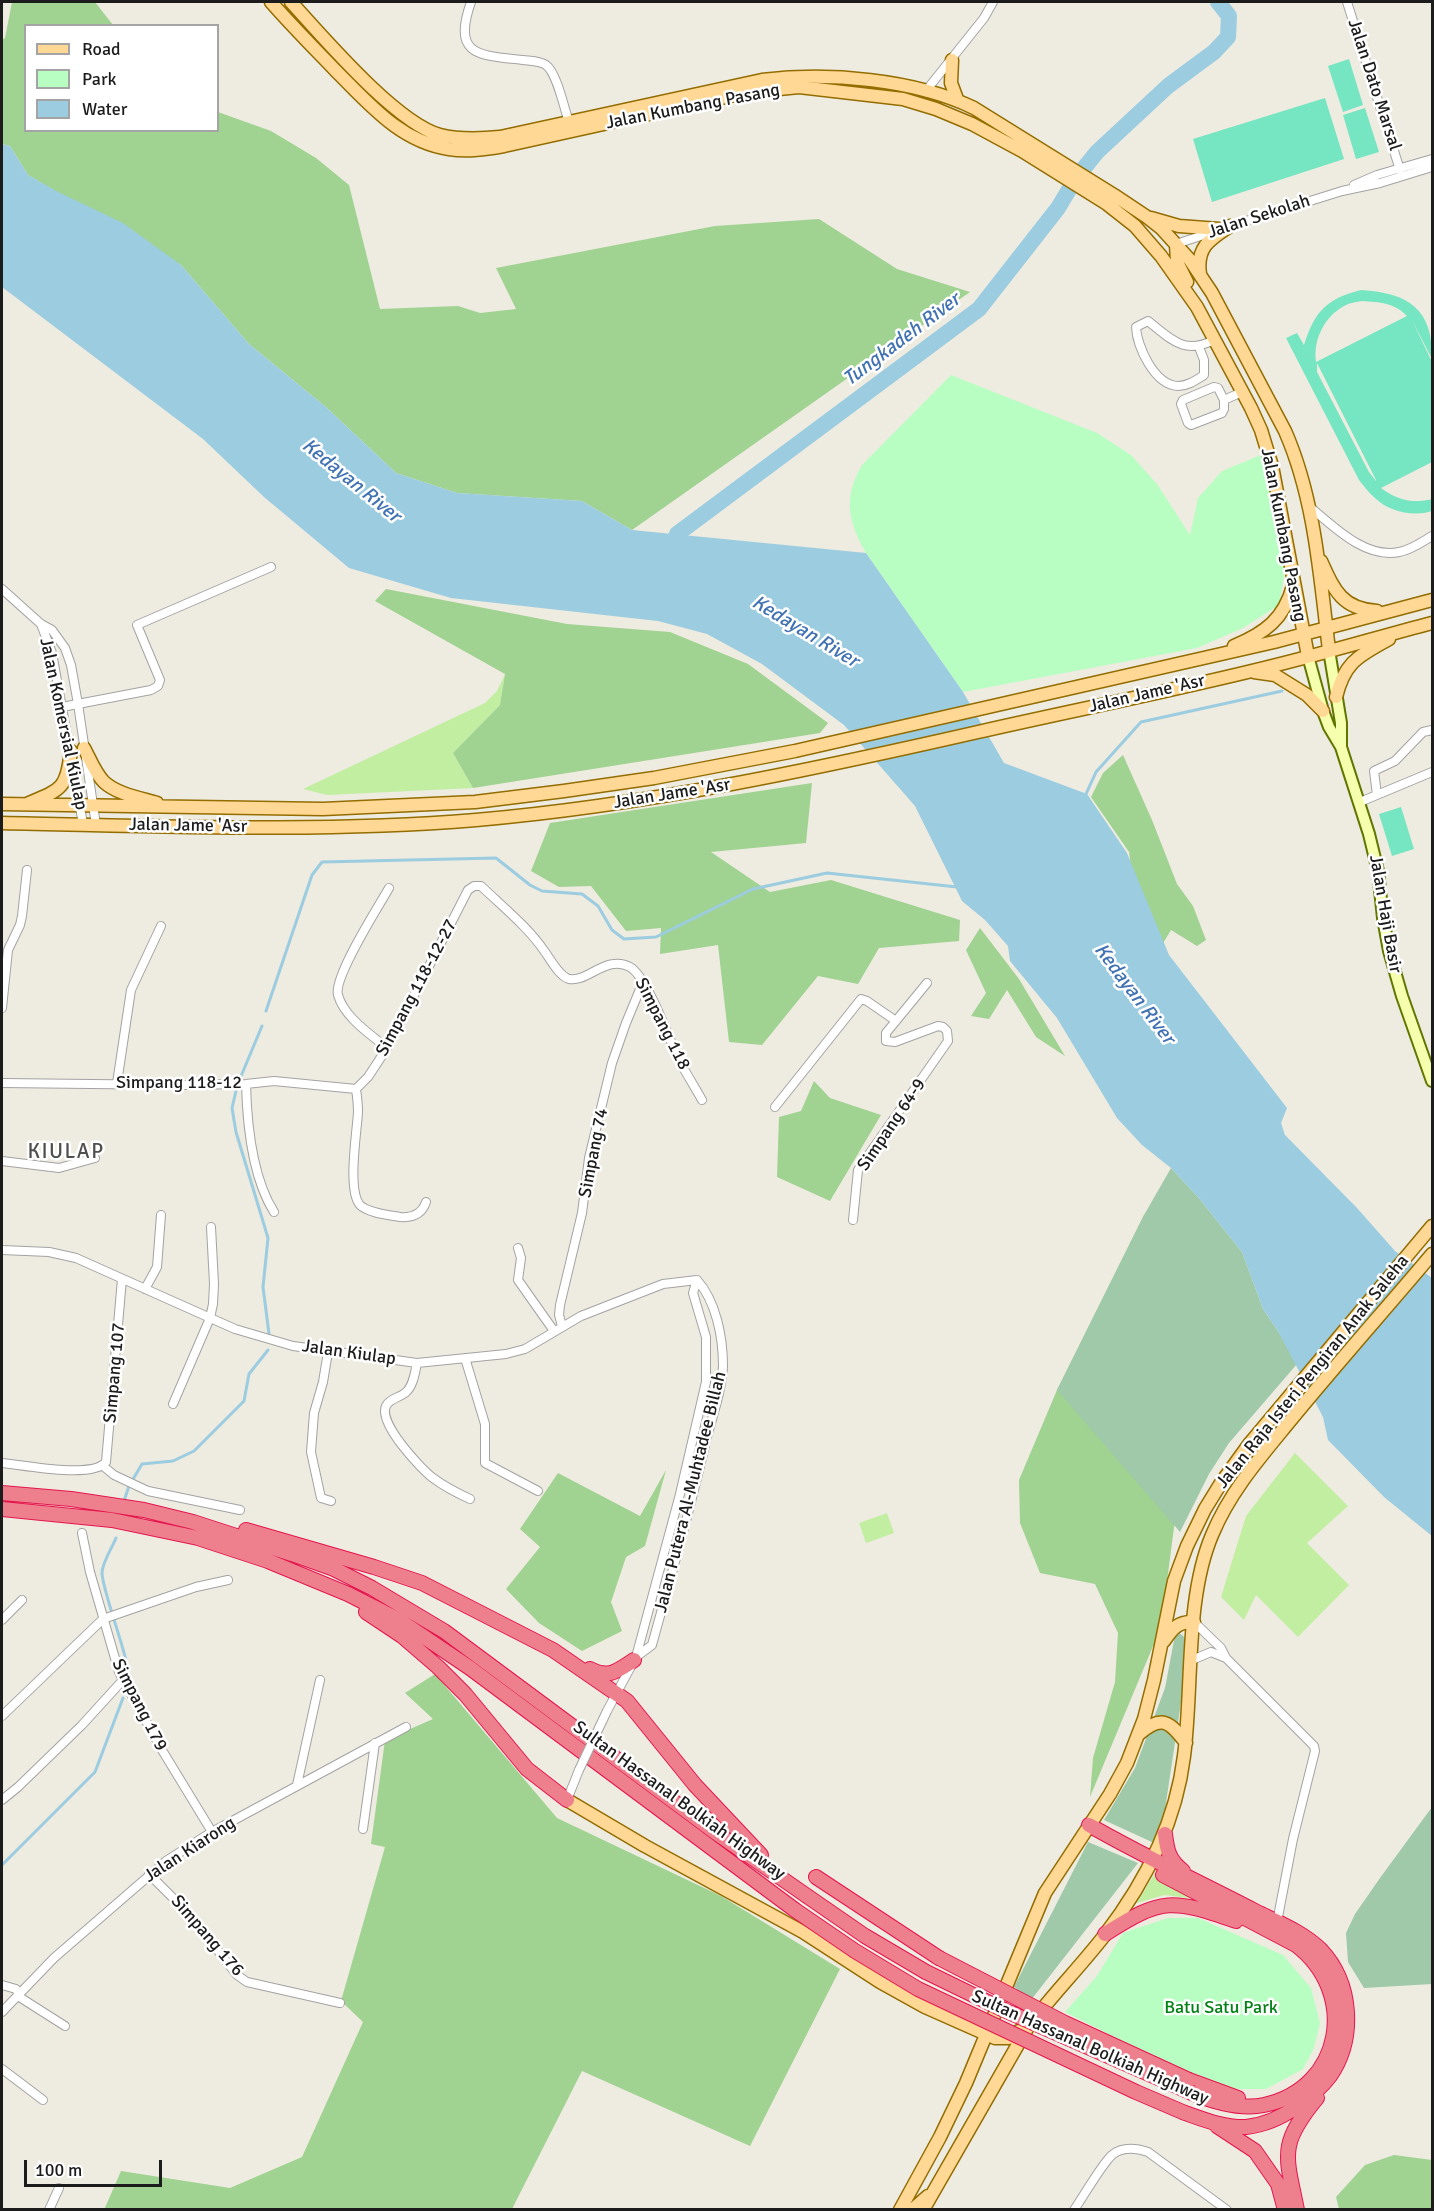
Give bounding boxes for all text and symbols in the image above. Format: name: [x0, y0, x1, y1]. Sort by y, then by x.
street label: Jalan Dato Marsal: [1342, 16, 1406, 154]
legend: [24, 24, 219, 132]
text: Road: [82, 38, 121, 60]
text: Park: [82, 68, 117, 90]
street label: Jalan Kumbang Pasang: [604, 80, 782, 134]
text: Water: [82, 98, 127, 120]
street label: Jalan Sekolah: [1205, 190, 1313, 244]
water label: Tungkadeh River: [839, 288, 965, 392]
water label: Kedayan River: [297, 434, 405, 528]
street label: Jalan Kumbang Pasang: [1256, 446, 1310, 624]
water label: Kedayan River: [747, 591, 863, 673]
street label: Jalan Komersial Kiulap: [34, 636, 92, 812]
street label: Jalan Jame 'Asr: [1087, 670, 1207, 718]
street label: Jalan Jame 'Asr: [612, 774, 732, 814]
street label: Jalan Jame 'Asr: [129, 814, 247, 838]
street label: Jalan Haji Basir: [1364, 853, 1406, 975]
street label: Simpang 118-12-27: [372, 916, 462, 1060]
water label: Kedayan River: [1088, 939, 1180, 1049]
street label: Simpang 118: [630, 974, 694, 1074]
street label: Simpang 118-12: [116, 1072, 242, 1094]
street label: Simpang 64-9: [853, 1075, 931, 1175]
street label: Simpang 74: [575, 1106, 613, 1200]
district label: KIULAP: [27, 1139, 105, 1165]
street label: Jalan Raja Isteri Pengiran Anak Saleha: [1212, 1251, 1414, 1493]
street label: Simpang 107: [100, 1322, 130, 1424]
street label: Jalan Kiulap: [301, 1336, 397, 1370]
street label: Jalan Putera Al-Muhtadee Billah: [651, 1369, 731, 1615]
street label: Simpang 179: [107, 1655, 171, 1755]
street label: Sultan Hassanal Bolkiah Highway: [569, 1717, 789, 1885]
street label: Jalan Kiarong: [140, 1812, 240, 1888]
street label: Simpang 176: [166, 1891, 248, 1981]
street label: Sultan Hassanal Bolkiah Highway: [968, 1986, 1212, 2110]
park label: Batu Satu Park: [1164, 1997, 1278, 2019]
scale bar: [27, 2148, 165, 2186]
text: 100 m: [35, 2159, 82, 2181]

